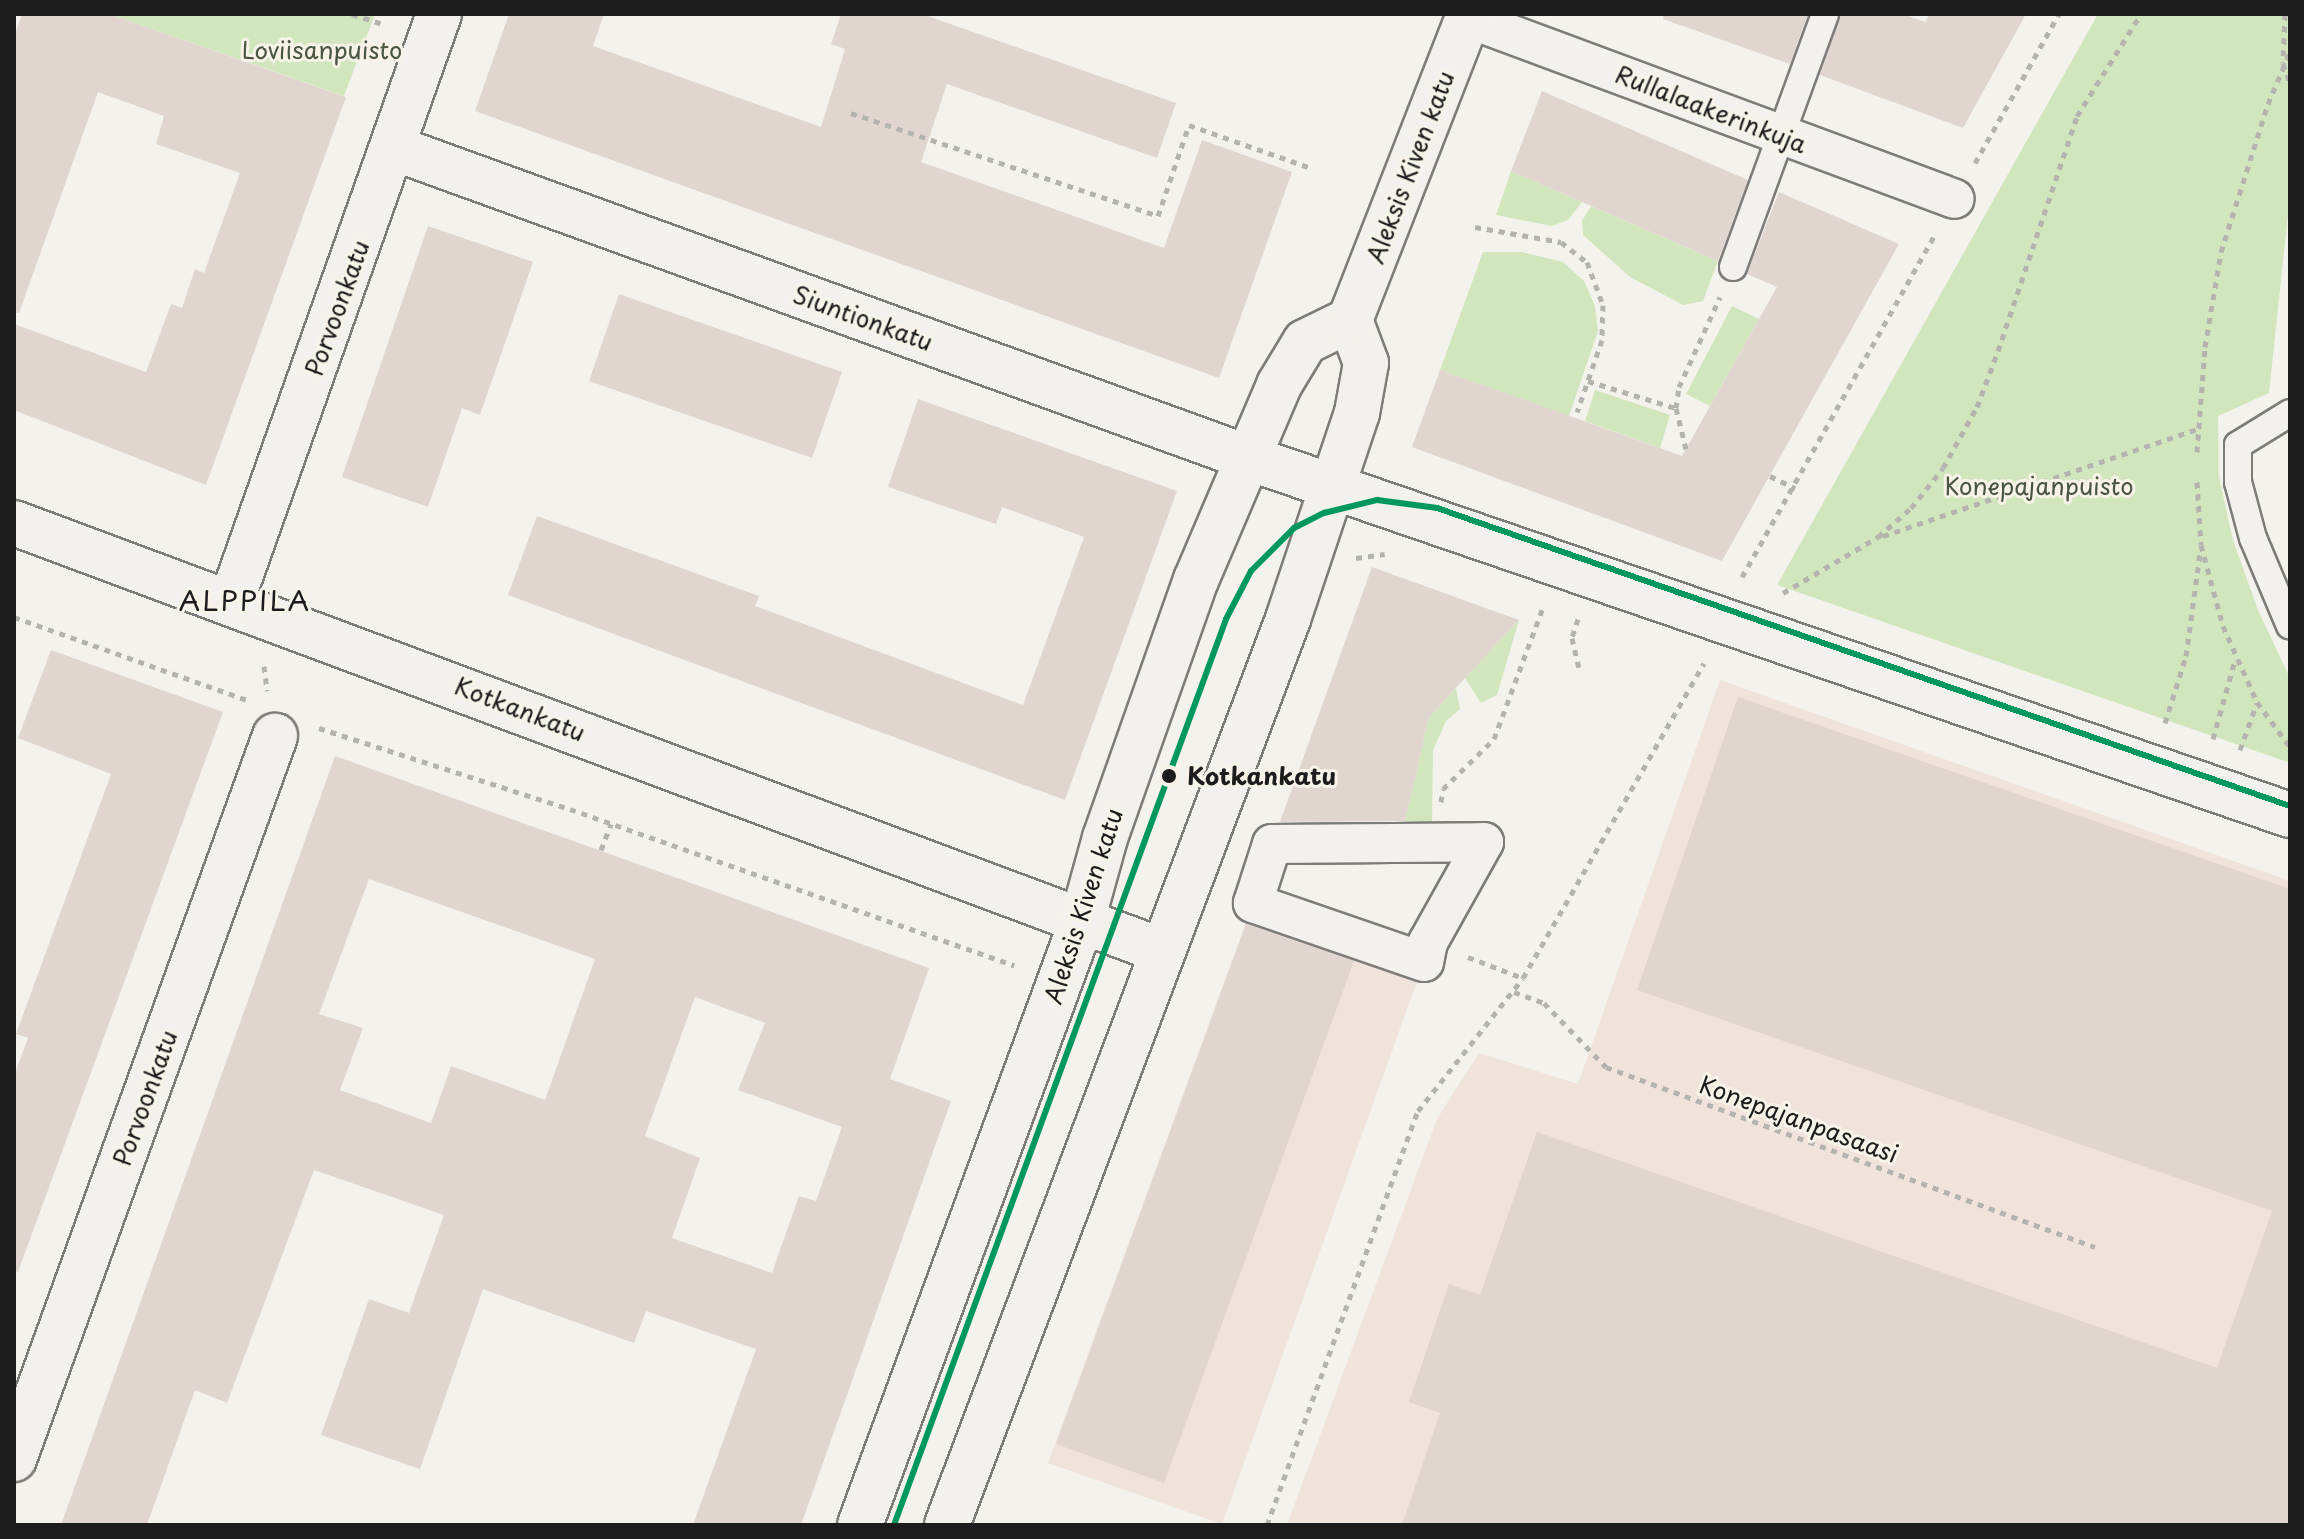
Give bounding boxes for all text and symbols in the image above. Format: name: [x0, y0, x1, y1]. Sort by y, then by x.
park label: Loviisanpuisto: [242, 36, 402, 64]
street label: Rullalaakerinkuja: [1611, 59, 1811, 159]
street label: Aleksis Kiven katu: [1359, 65, 1461, 269]
street label: Porvoonkatu: [299, 236, 375, 380]
street label: Siuntionkatu: [789, 279, 937, 357]
park label: Konepajanpuisto: [1944, 472, 2134, 500]
district label: ALPPILA: [180, 583, 310, 617]
street label: Kotkankatu: [451, 671, 589, 747]
place label: Kotkankatu: [1187, 762, 1336, 790]
marker: Kotkankatu: [1158, 765, 1180, 787]
street label: Aleksis Kiven katu: [1037, 803, 1129, 1009]
street label: Porvoonkatu: [107, 1026, 183, 1170]
street label: Konepajanpasaasi: [1696, 1070, 1902, 1168]

